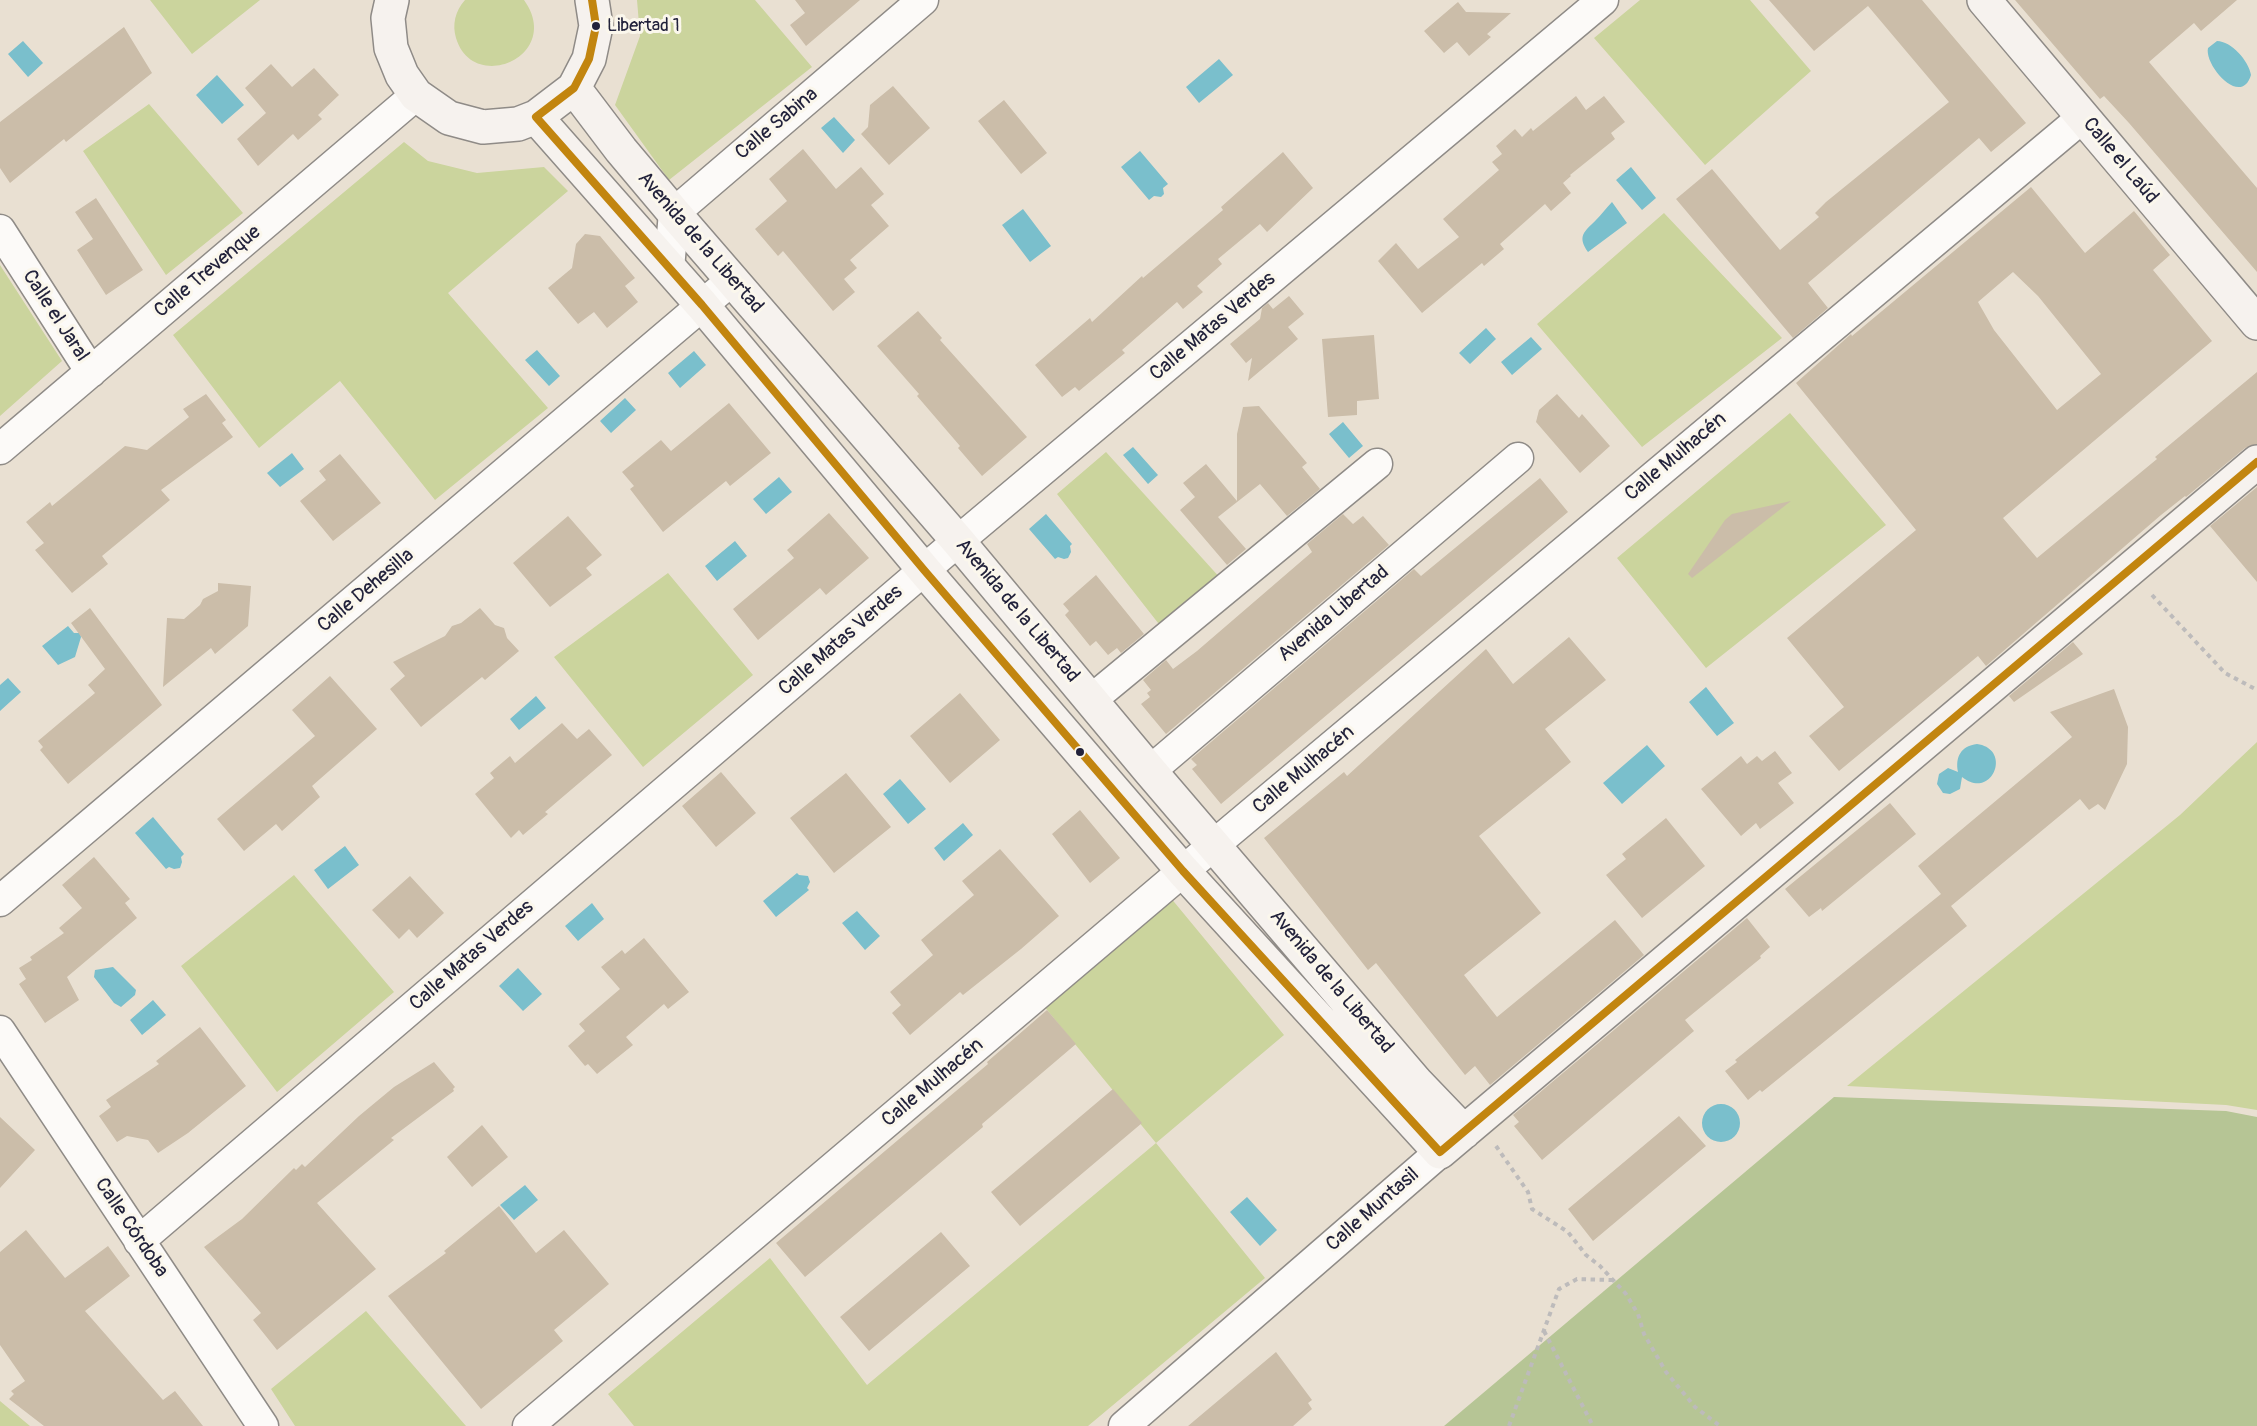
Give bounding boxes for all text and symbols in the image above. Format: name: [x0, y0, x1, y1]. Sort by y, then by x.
place label: Libertad 1: [607, 15, 680, 37]
marker: Libertad 1: [590, 20, 602, 32]
street label: Calle Sabina: [731, 83, 823, 165]
street label: Calle el Laúd: [2077, 113, 2163, 209]
street label: Avenida de la Libertad: [632, 167, 768, 319]
street label: Calle Trevenque: [150, 221, 266, 323]
street label: Calle el Jaral: [17, 266, 93, 366]
street label: Calle Matas Verdes: [1145, 268, 1281, 386]
street label: Calle Mulhacén: [1620, 408, 1732, 506]
street label: Avenida de la Libertad: [950, 534, 1084, 688]
street label: Calle Dehesilla: [313, 544, 419, 638]
street label: Avenida Libertad: [1274, 561, 1394, 667]
street label: Calle Matas Verdes: [774, 581, 908, 701]
street label: Calle Mulhacén: [1248, 721, 1360, 819]
unlabelled marker: [1074, 746, 1086, 758]
street label: Calle Matas Verdes: [405, 896, 539, 1016]
street label: Avenida de la Libertad: [1264, 905, 1398, 1059]
street label: Calle Mulhacén: [877, 1034, 989, 1132]
street label: Calle Muntasil: [1322, 1163, 1424, 1257]
street label: Calle Córdoba: [89, 1174, 173, 1282]

